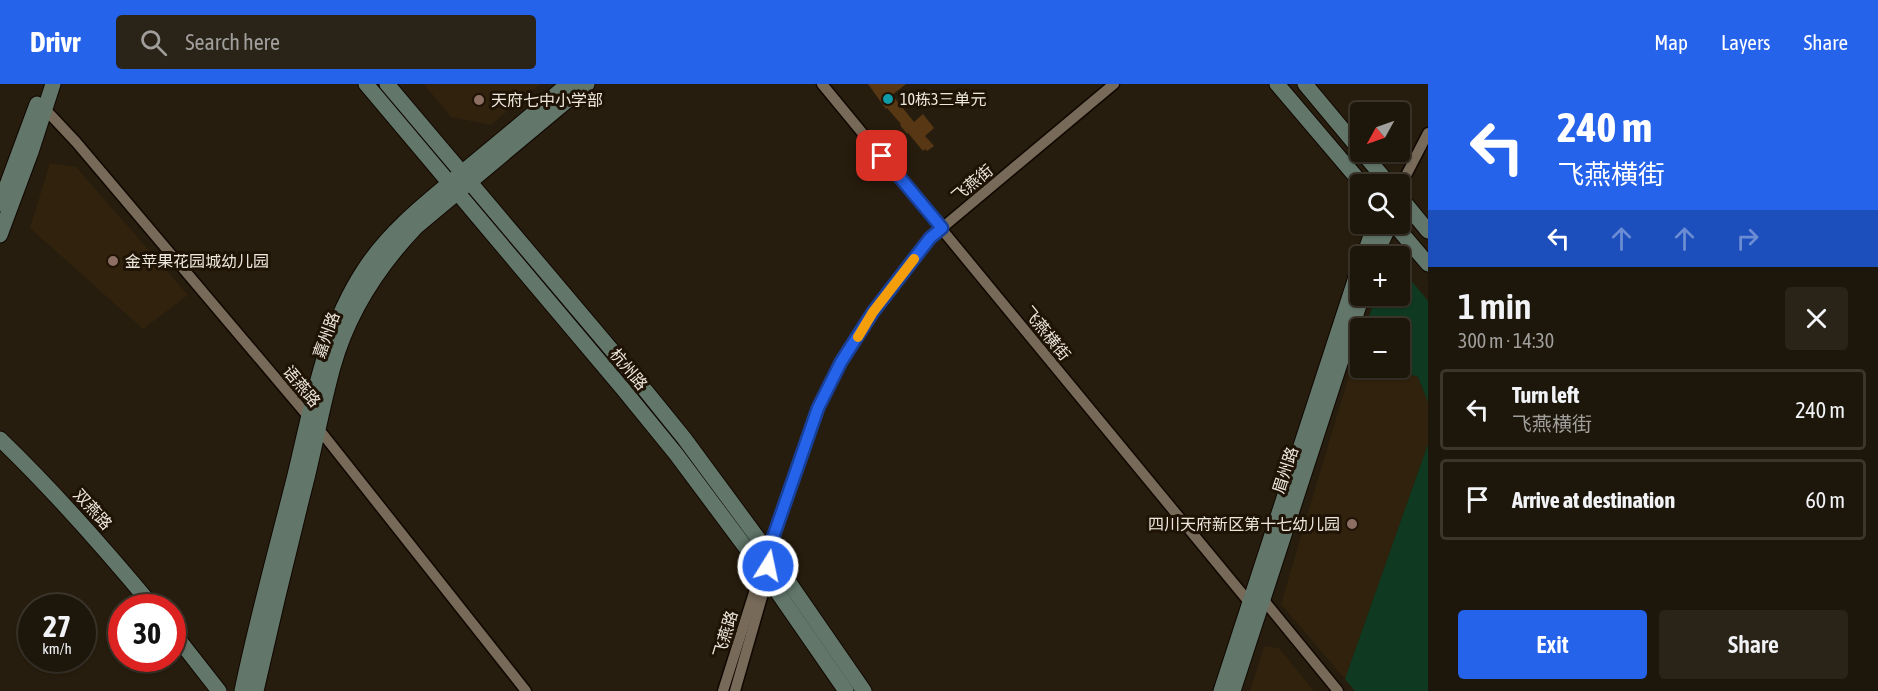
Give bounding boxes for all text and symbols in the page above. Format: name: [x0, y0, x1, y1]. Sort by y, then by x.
search box: [116, 15, 536, 69]
text: Drivr: [30, 26, 80, 58]
icon: search: [137, 26, 170, 59]
text: Search here: [185, 29, 280, 55]
text: Map: [1654, 30, 1688, 54]
text: Layers: [1721, 30, 1771, 54]
text: Share: [1804, 30, 1848, 54]
place label: 10栋3三单元: [900, 90, 987, 108]
place label: 天府七中小学部: [491, 91, 603, 109]
marker: 10栋3三单元: [881, 92, 895, 106]
marker: 天府七中小学部: [472, 93, 486, 107]
north arrow: [1350, 102, 1410, 162]
map controls: [1350, 102, 1410, 378]
text: 240 m: [1557, 103, 1652, 151]
icon: left: [1458, 108, 1536, 186]
pin: [856, 130, 907, 181]
icon: arrive: [865, 139, 898, 172]
text: 飞燕横街: [1557, 159, 1665, 190]
street label: 飞燕街: [948, 161, 996, 205]
button: search: [1350, 174, 1410, 234]
icon: left: [1542, 222, 1575, 255]
icon: ahead: [1605, 222, 1638, 255]
icon: ahead: [1668, 222, 1701, 255]
icon: right: [1731, 222, 1764, 255]
button: +: [1350, 246, 1410, 306]
place label: 金苹果花园城幼儿园: [125, 252, 269, 270]
marker: 金苹果花园城幼儿园: [106, 254, 120, 268]
text: 1 min: [1458, 285, 1532, 327]
button: close: [1785, 287, 1848, 350]
street label: 飞燕横街: [1020, 302, 1074, 364]
street label: 嘉州路: [309, 309, 343, 361]
button: −: [1350, 318, 1410, 378]
text: 300 m · 14:30: [1458, 329, 1554, 352]
street label: 杭州路: [607, 345, 651, 393]
street label: 语燕路: [280, 362, 324, 410]
text: Turn left: [1512, 382, 1579, 408]
icon: left: [1461, 393, 1494, 426]
text: 240 m: [1795, 397, 1845, 423]
text: 飞燕横街: [1512, 412, 1592, 435]
street label: 眉州路: [1269, 444, 1301, 496]
icon: arrive: [1461, 483, 1494, 516]
street label: 双燕路: [70, 485, 116, 533]
text: Arrive at destination: [1512, 487, 1675, 513]
text: 60 m: [1805, 487, 1845, 513]
place label: 四川天府新区第十七幼儿园: [1148, 515, 1340, 533]
marker: 四川天府新区第十七幼儿园: [1345, 517, 1359, 531]
position arrow: [736, 534, 800, 598]
speed limit sign: 30: [108, 594, 186, 672]
street label: 飞燕路: [709, 608, 741, 660]
text: 27: [43, 609, 71, 643]
button: Exit: [1458, 610, 1647, 679]
button: Share: [1659, 610, 1848, 679]
text: km/h: [42, 640, 72, 657]

